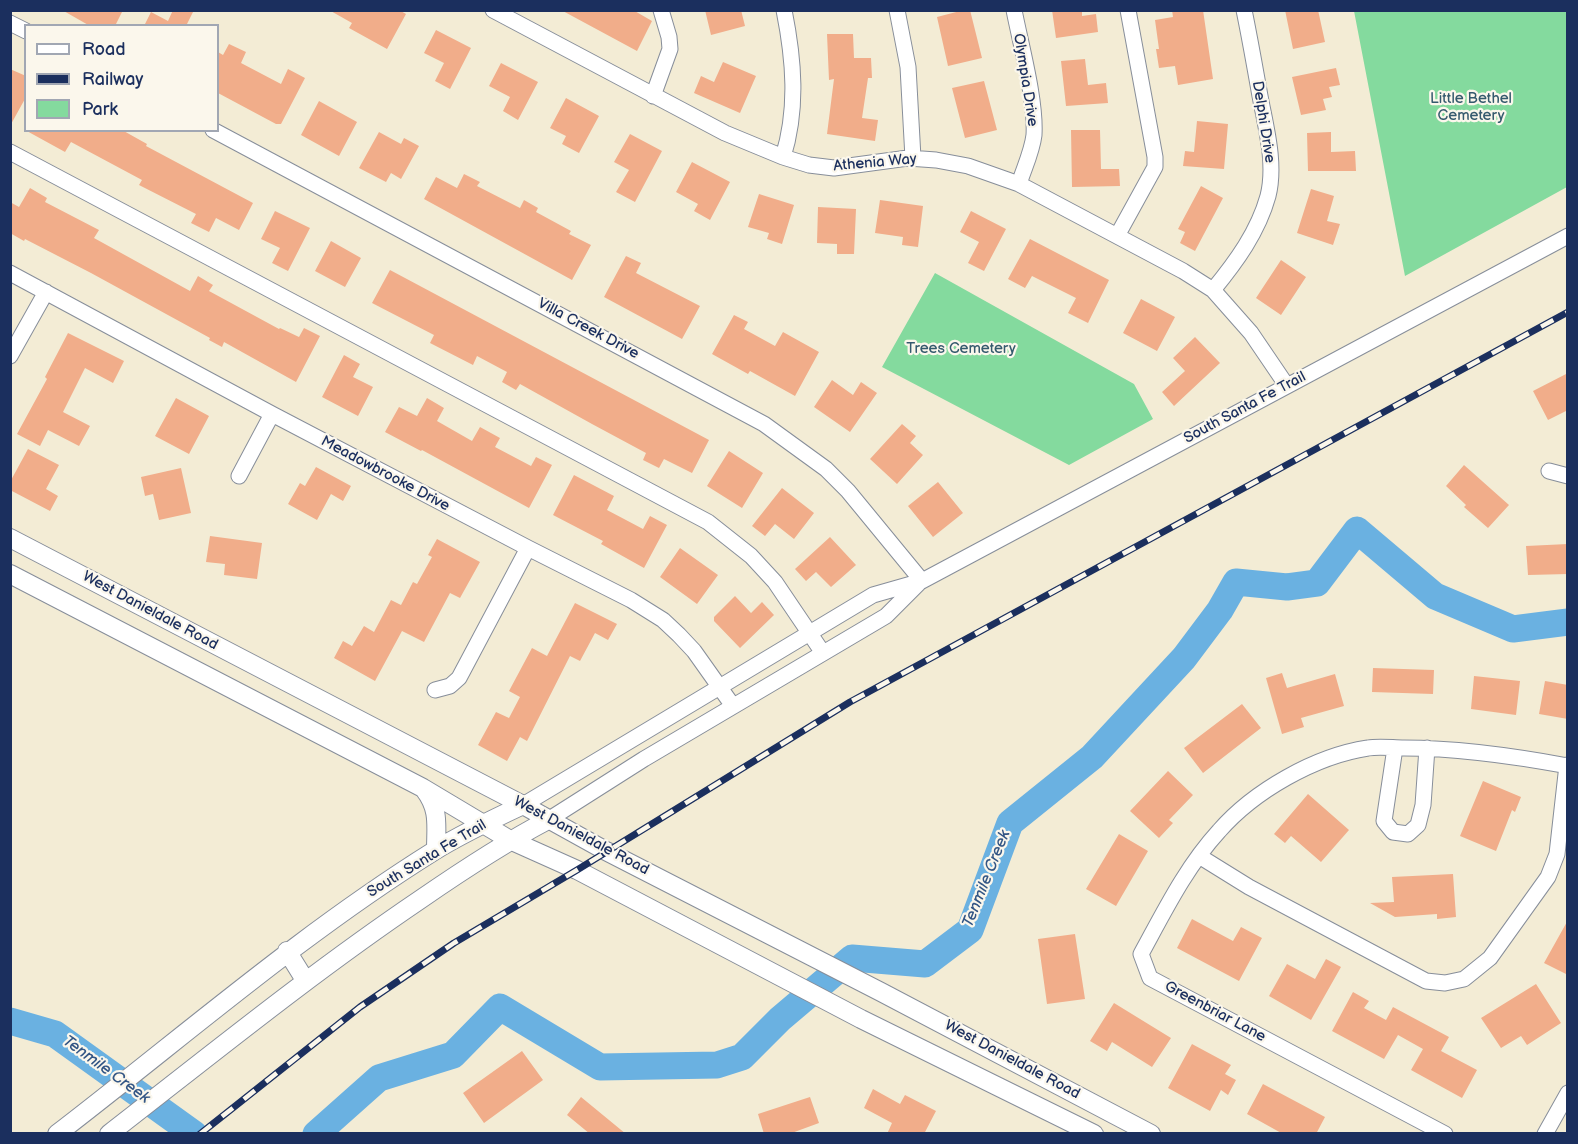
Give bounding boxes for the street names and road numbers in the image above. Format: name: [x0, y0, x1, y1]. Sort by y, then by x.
street label: Olympia Drive: [1009, 32, 1041, 128]
street label: Delphi Drive: [1248, 80, 1278, 164]
street label: Athenia Way: [833, 150, 917, 176]
street label: Villa Creek Drive: [534, 295, 642, 363]
street label: South Santa Fe Trail: [1181, 368, 1309, 448]
street label: Meadowbrooke Drive: [318, 432, 452, 516]
street label: West Danieldale Road: [79, 568, 221, 654]
street label: West Danieldale Road: [510, 793, 652, 879]
street label: South Santa Fe Trail: [364, 816, 490, 902]
street label: Greenbriar Lane: [1161, 978, 1269, 1046]
street label: West Danieldale Road: [941, 1017, 1083, 1103]

